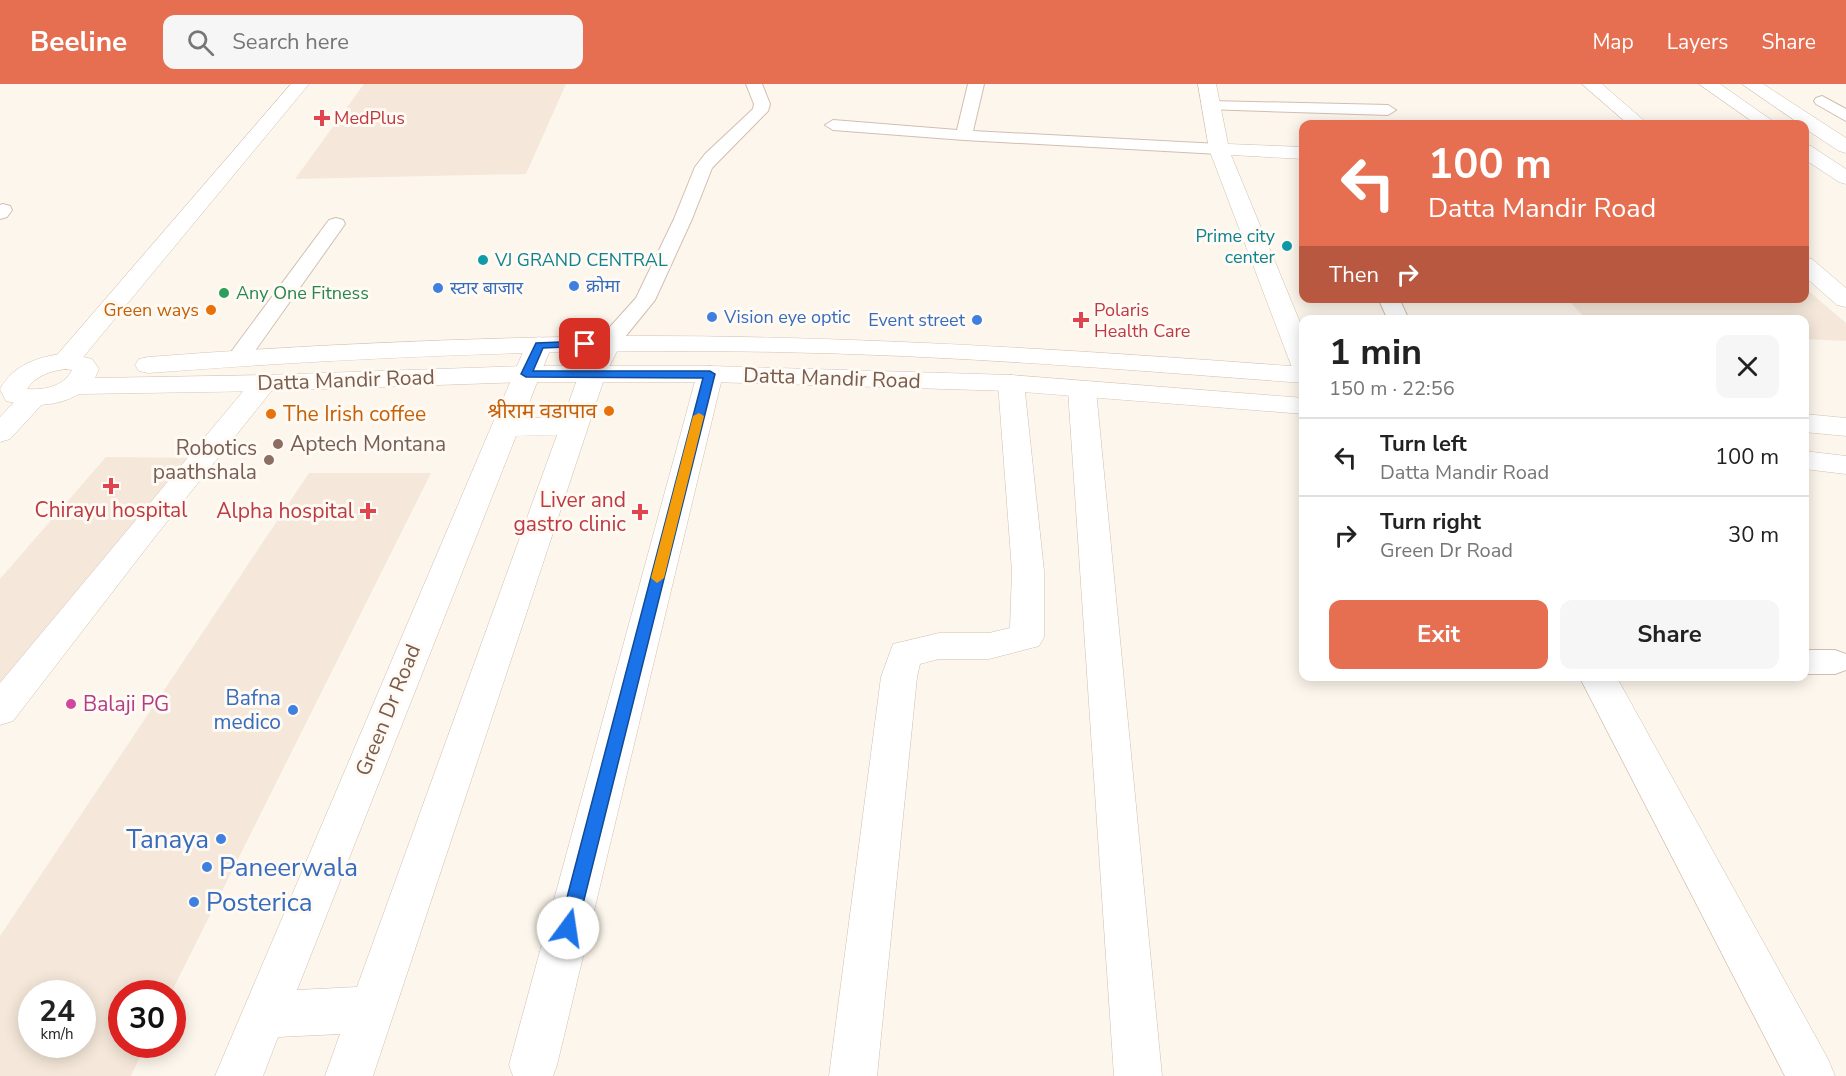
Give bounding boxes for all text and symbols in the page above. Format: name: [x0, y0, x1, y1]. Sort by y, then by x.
search box: [163, 15, 583, 69]
text: Beeline: [30, 23, 127, 61]
icon: search: [184, 26, 217, 59]
text: Search here: [232, 27, 349, 57]
text: Map: [1592, 28, 1634, 56]
text: Layers: [1667, 28, 1728, 56]
text: Share: [1761, 28, 1816, 56]
place label: MedPlus: [334, 106, 405, 130]
marker: MedPlus: [315, 111, 329, 125]
text: 100 m: [1428, 136, 1552, 193]
icon: left: [1329, 144, 1407, 222]
text: Datta Mandir Road: [1428, 190, 1656, 227]
place label: Prime city center: [1195, 224, 1276, 269]
marker: Prime city center: [1280, 239, 1294, 253]
place label: VJ GRAND CENTRAL: [494, 248, 668, 272]
marker: VJ GRAND CENTRAL: [476, 253, 490, 267]
icon: right: [1391, 258, 1424, 291]
text: Then: [1329, 260, 1379, 290]
place label: क्रोमा: [586, 274, 620, 298]
place label: स्टार बाजार: [450, 276, 524, 300]
marker: क्रोमा: [567, 279, 581, 293]
place label: Any One Fitness: [236, 281, 369, 305]
marker: स्टार बाजार: [431, 281, 445, 295]
marker: Any One Fitness: [217, 286, 231, 300]
place label: Green ways: [103, 298, 199, 322]
place label: Polaris Health Care: [1094, 298, 1190, 343]
marker: Green ways: [204, 303, 218, 317]
place label: Vision eye optic: [723, 305, 850, 329]
place label: Event street: [868, 308, 966, 332]
marker: Vision eye optic: [705, 310, 719, 324]
marker: Polaris Health Care: [1072, 311, 1090, 329]
marker: Event street: [970, 313, 984, 327]
pin: [559, 318, 610, 369]
icon: arrive: [568, 327, 601, 360]
text: 1 min: [1329, 328, 1422, 377]
button: close: [1716, 335, 1779, 398]
street label: Datta Mandir Road: [743, 361, 921, 395]
street label: Datta Mandir Road: [257, 363, 435, 397]
text: 150 m · 22:56: [1329, 375, 1455, 402]
place label: श्रीराम वडापाव: [487, 397, 597, 425]
place label: The Irish coffee: [283, 400, 426, 428]
marker: श्रीराम वडापाव: [602, 404, 616, 418]
marker: The Irish coffee: [264, 407, 278, 421]
text: Turn left: [1380, 429, 1467, 459]
place label: Aptech Montana: [290, 430, 446, 458]
place label: Robotics paathshala: [153, 434, 257, 486]
marker: Aptech Montana: [271, 437, 285, 451]
icon: left: [1329, 441, 1362, 474]
text: 100 m: [1715, 442, 1779, 472]
marker: Robotics paathshala: [262, 453, 276, 467]
text: Datta Mandir Road: [1380, 459, 1549, 486]
marker: Chirayu hospital: [102, 477, 120, 495]
place label: Liver and gastro clinic: [513, 486, 626, 538]
place label: Chirayu hospital: [35, 496, 188, 524]
place label: Alpha hospital: [216, 497, 355, 525]
marker: Alpha hospital: [359, 502, 377, 520]
marker: Liver and gastro clinic: [631, 503, 649, 521]
text: Turn right: [1380, 507, 1481, 537]
icon: right: [1329, 519, 1362, 552]
text: 30 m: [1728, 520, 1779, 550]
text: Green Dr Road: [1380, 537, 1513, 564]
button: Exit: [1329, 600, 1548, 669]
button: Share: [1560, 600, 1779, 669]
street label: Green Dr Road: [349, 640, 427, 780]
place label: Bafna medico: [214, 684, 281, 736]
place label: Balaji PG: [83, 690, 169, 718]
marker: Balaji PG: [64, 697, 78, 711]
marker: Bafna medico: [286, 703, 300, 717]
place label: Tanaya: [126, 822, 209, 857]
marker: Tanaya: [214, 832, 228, 846]
place label: Paneerwala: [219, 850, 358, 885]
marker: Paneerwala: [200, 860, 214, 874]
place label: Posterica: [206, 885, 313, 920]
marker: Posterica: [187, 895, 201, 909]
position arrow: [536, 896, 600, 960]
speed limit sign: 30: [108, 980, 186, 1058]
text: 24: [39, 991, 75, 1032]
text: km/h: [40, 1024, 74, 1044]

